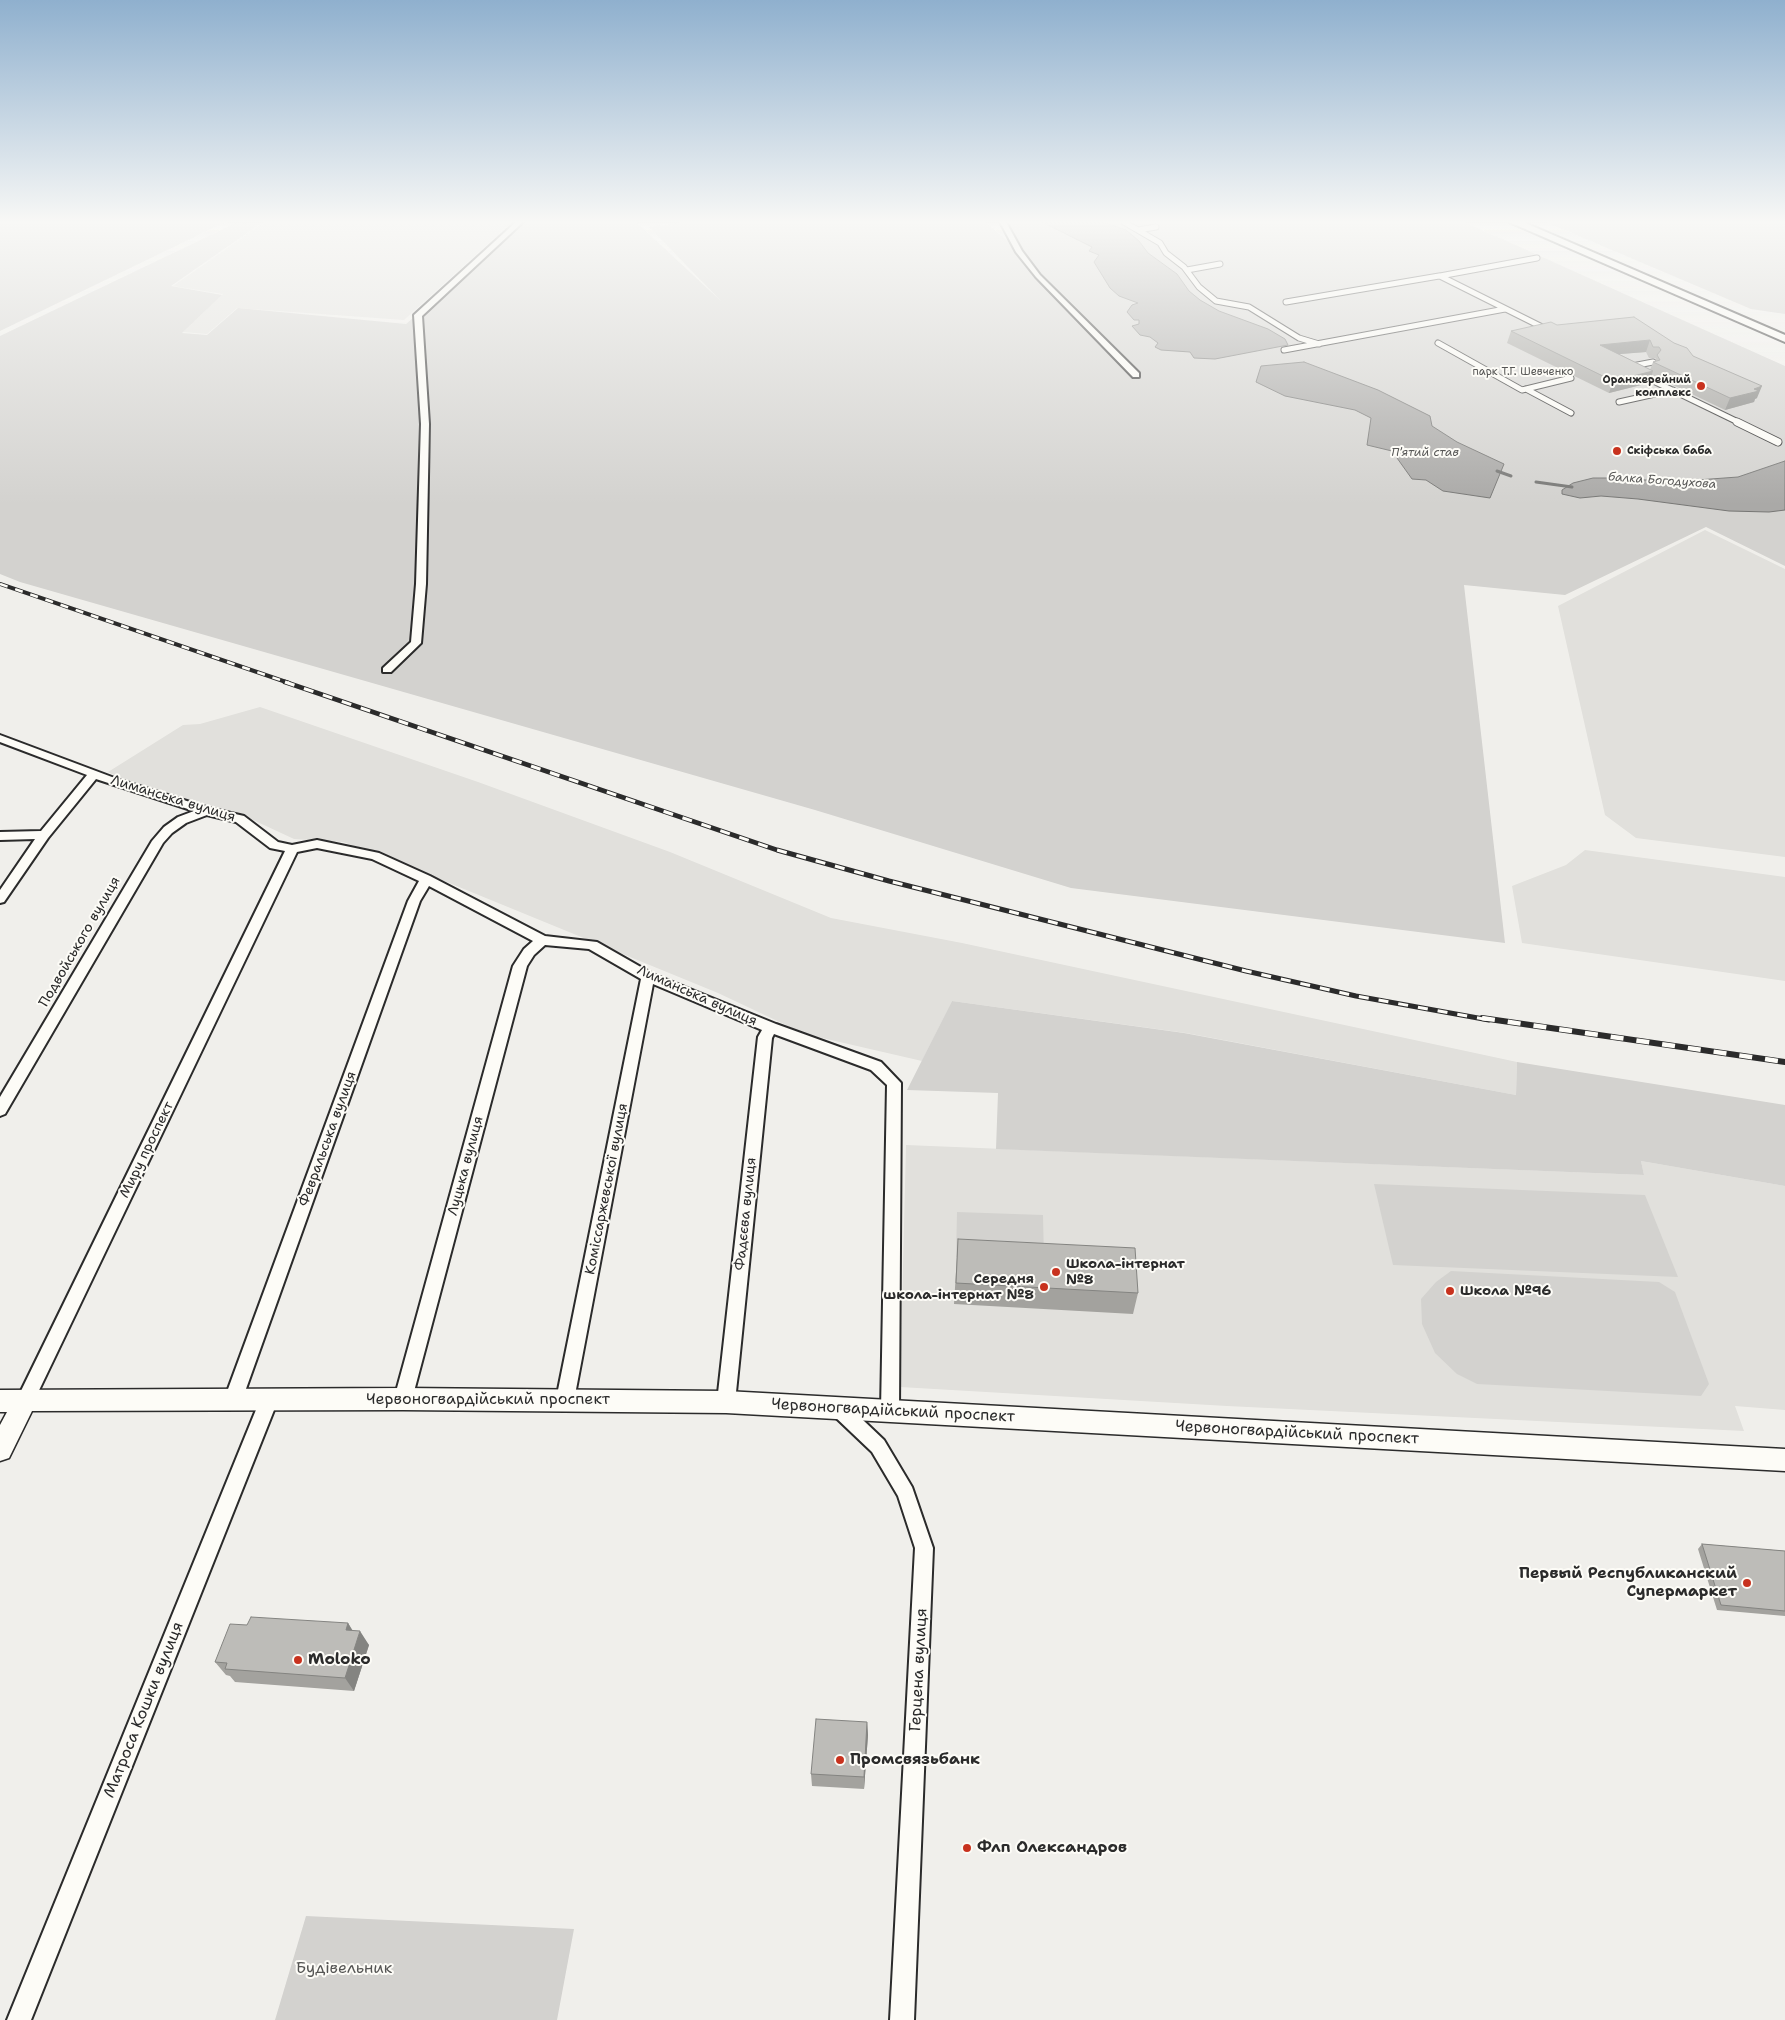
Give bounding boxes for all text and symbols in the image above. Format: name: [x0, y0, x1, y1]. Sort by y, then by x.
park label: парк Т.Г. Шевченко: [1473, 365, 1573, 379]
place label: Оранжерейний комплекс: [1603, 373, 1691, 399]
marker: Оранжерейний комплекс: [1695, 380, 1707, 392]
place label: Скіфська баба: [1627, 444, 1712, 458]
marker: Скіфська баба: [1611, 445, 1623, 457]
water label: П'ятий став: [1391, 446, 1459, 460]
water label: балка Богодухова: [1607, 470, 1717, 492]
street label: Лиманська вулиця: [109, 772, 237, 826]
street label: Подвойського вулиця: [36, 874, 124, 1010]
street label: Лиманська вулиця: [634, 962, 760, 1030]
street label: Февральська вулиця: [296, 1069, 360, 1209]
street label: Миру проспект: [116, 1099, 178, 1201]
street label: Коміссаржевської вулиця: [582, 1102, 632, 1276]
street label: Луцька вулиця: [445, 1114, 487, 1218]
street label: Фадєєва вулиця: [732, 1157, 760, 1271]
place label: Школа-інтернат №8: [1066, 1256, 1185, 1288]
marker: Школа-інтернат №8: [1050, 1266, 1062, 1278]
place label: Середня школа-інтернат №8: [883, 1271, 1034, 1304]
marker: Середня школа-інтернат №8: [1038, 1281, 1050, 1293]
place label: Школа №96: [1460, 1283, 1551, 1299]
marker: Школа №96: [1444, 1285, 1456, 1297]
street label: Червоногвардійський проспект: [366, 1390, 610, 1410]
street label: Червоногвардійський проспект: [771, 1395, 1015, 1427]
street label: Червоногвардійський проспект: [1175, 1417, 1419, 1449]
place label: Первый Республиканский Супермаркет: [1519, 1564, 1737, 1602]
marker: Первый Республиканский Супермаркет: [1741, 1577, 1753, 1589]
street label: Герцена вулиця: [906, 1608, 932, 1732]
street label: Матроса Кошки вулиця: [100, 1619, 188, 1801]
place label: Moloko: [308, 1650, 371, 1670]
marker: Moloko: [292, 1654, 304, 1666]
place label: Промсвязьбанк: [850, 1750, 980, 1770]
marker: Промсвязьбанк: [834, 1754, 846, 1766]
place label: Флп Олександров: [977, 1838, 1127, 1858]
marker: Флп Олександров: [961, 1842, 973, 1854]
park label: Будівельник: [296, 1959, 392, 1979]

